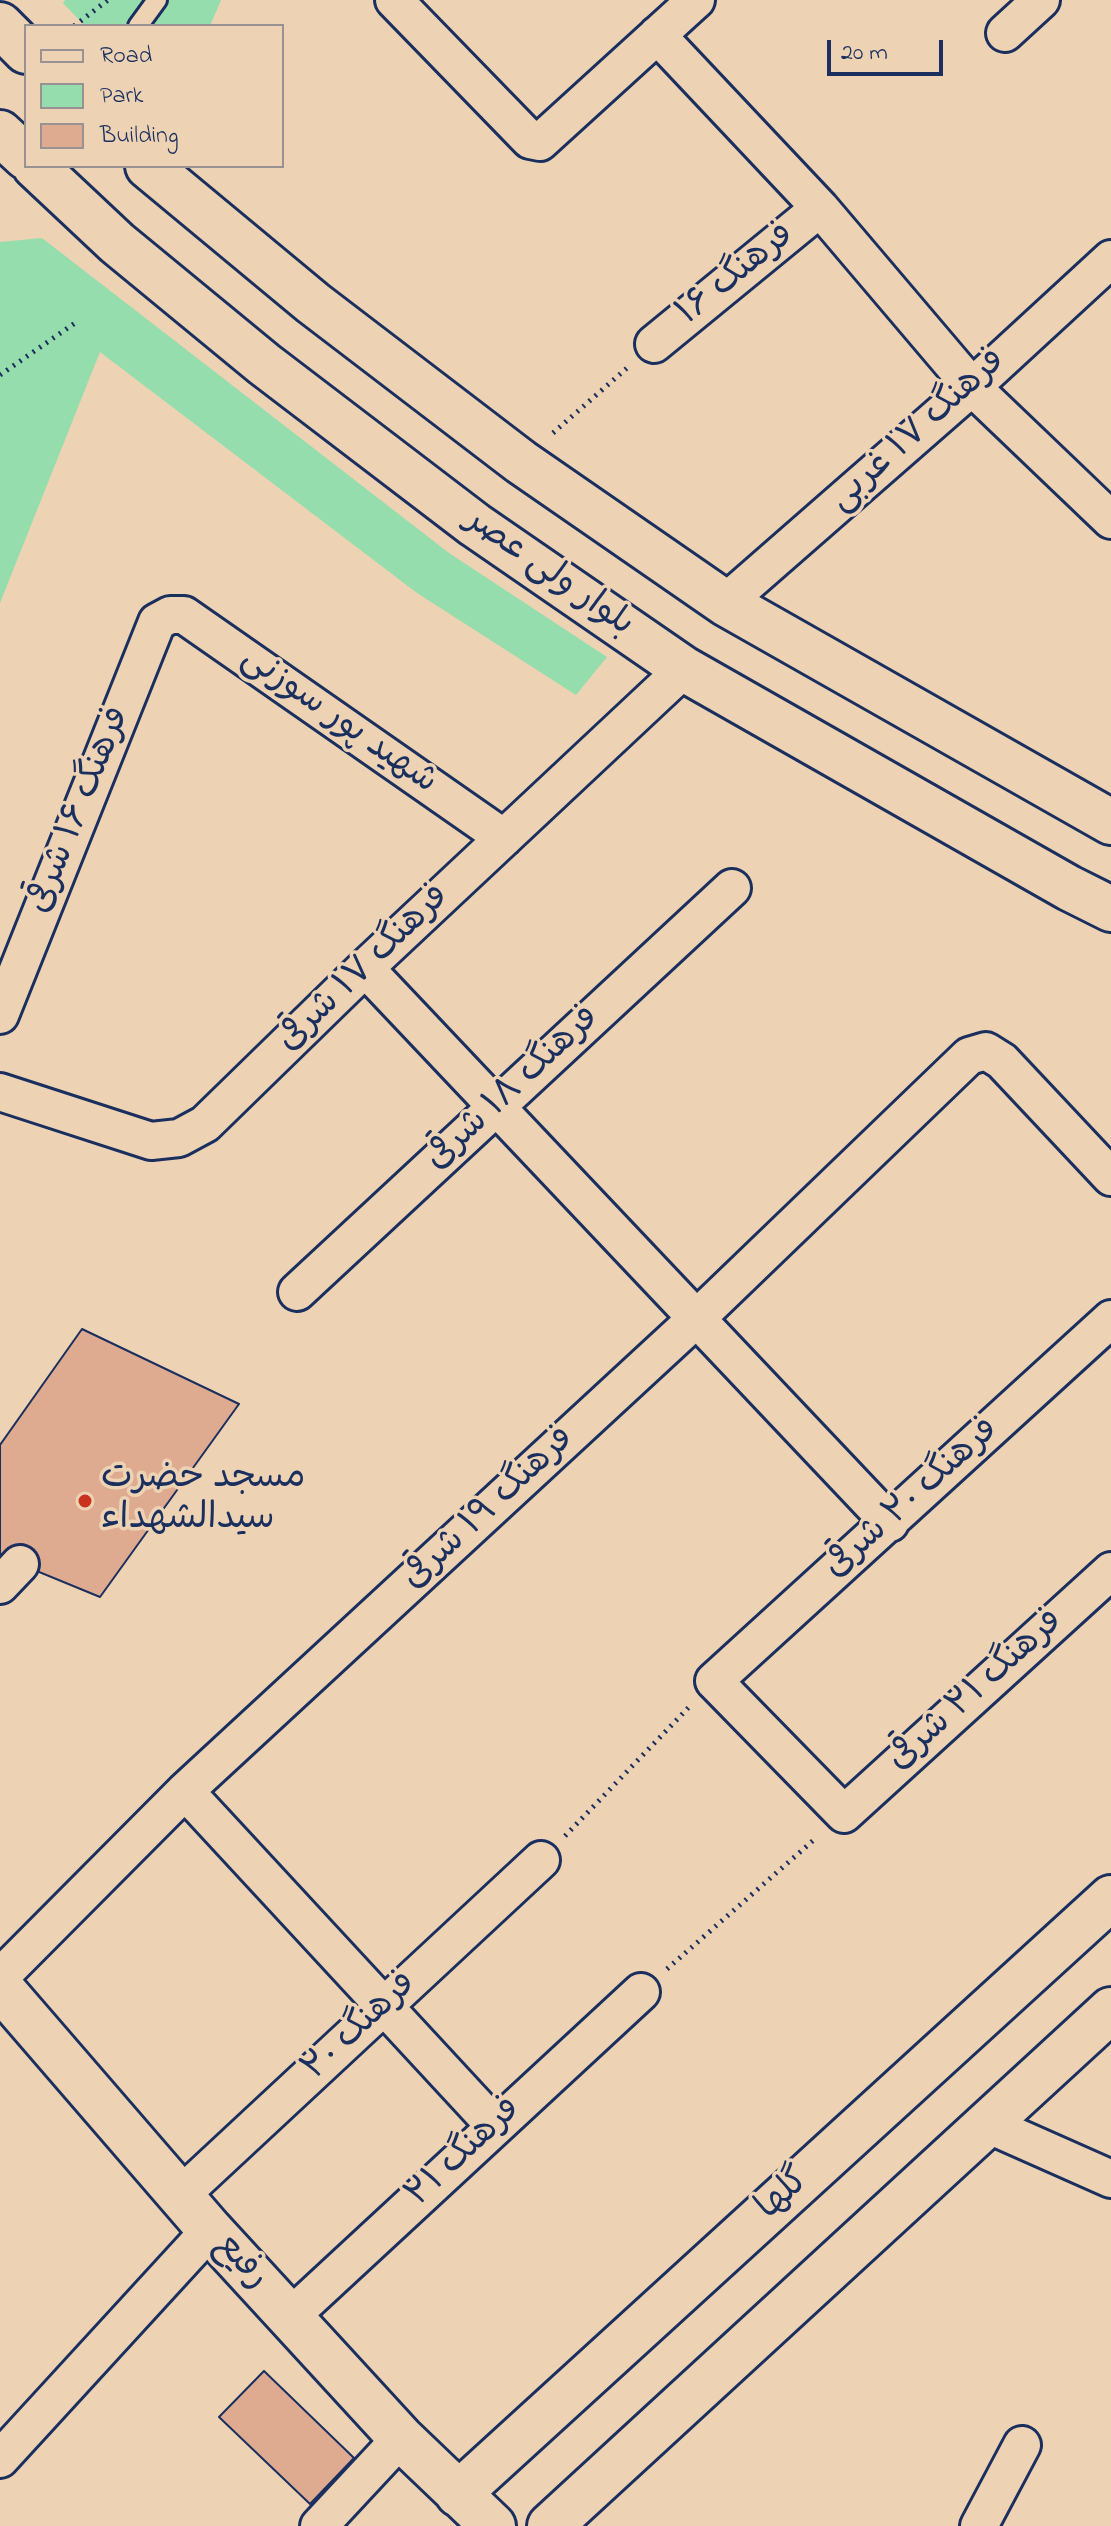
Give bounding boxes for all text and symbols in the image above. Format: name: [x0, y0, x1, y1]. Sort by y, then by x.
legend: [24, 24, 284, 168]
scale bar: [831, 24, 947, 74]
text: 20 m: [841, 36, 888, 71]
text: Road: [100, 39, 152, 74]
text: Park: [100, 79, 143, 114]
text: Building: [100, 119, 179, 154]
street label: فرهنگ ۱۶: [669, 215, 805, 337]
street label: فرهنگ ۱۷ غربی: [822, 341, 1016, 523]
street label: بلوار ولی عصر: [455, 500, 641, 648]
street label: شهید پور سوزنی: [232, 638, 444, 806]
street label: فرهنگ ۱۶ شرقی: [20, 701, 142, 921]
street label: فرهنگ ۱۷ شرقی: [270, 877, 460, 1063]
street label: فرهنگ ۱۸ شرقی: [418, 998, 610, 1182]
street label: فرهنگ ۲۰ شرقی: [817, 1410, 1009, 1590]
street label: فرهنگ ۱۹ شرقی: [395, 1419, 585, 1601]
place label: مسجد حضرت سیدالشهداء: [101, 1458, 306, 1543]
marker: مسجد حضرت سیدالشهداء: [76, 1492, 94, 1510]
street label: فرهنگ ۲۱ شرقی: [880, 1602, 1074, 1782]
street label: فرهنگ ۲۰: [295, 1964, 427, 2092]
street label: فرهنگ ۲۱: [398, 2090, 532, 2218]
street label: گلها: [749, 2161, 821, 2231]
street label: رفیع: [204, 2226, 276, 2300]

